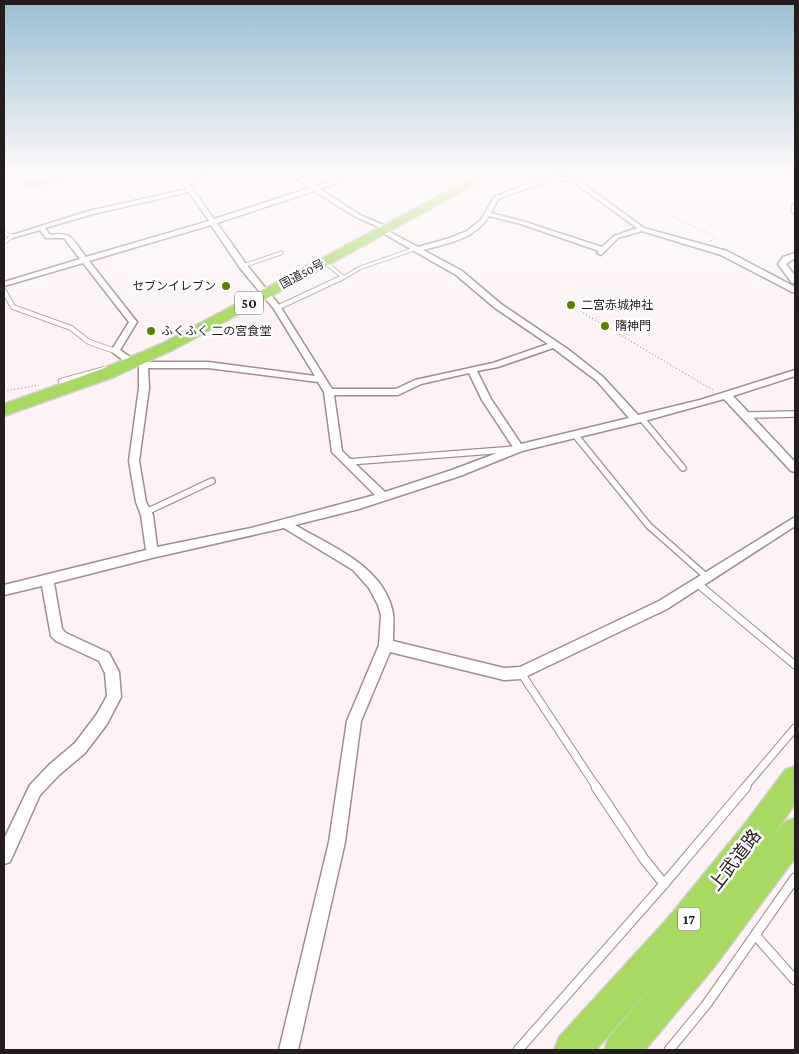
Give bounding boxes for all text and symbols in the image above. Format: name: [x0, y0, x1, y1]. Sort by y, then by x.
street label: 国道50号: [277, 256, 327, 292]
place label: セブンイレブン: [132, 279, 216, 293]
marker: セブンイレブン: [220, 280, 232, 292]
road number: 50: [235, 292, 263, 314]
place label: 二宮赤城神社: [581, 298, 653, 312]
marker: 二宮赤城神社: [565, 299, 577, 311]
place label: 隋神門: [615, 319, 651, 333]
marker: 隋神門: [599, 320, 611, 332]
place label: ふくふく 二の宮食堂: [161, 324, 271, 338]
marker: ふくふく 二の宮食堂: [145, 325, 157, 337]
street label: 上武道路: [705, 825, 765, 895]
road number: 17: [678, 908, 700, 931]

